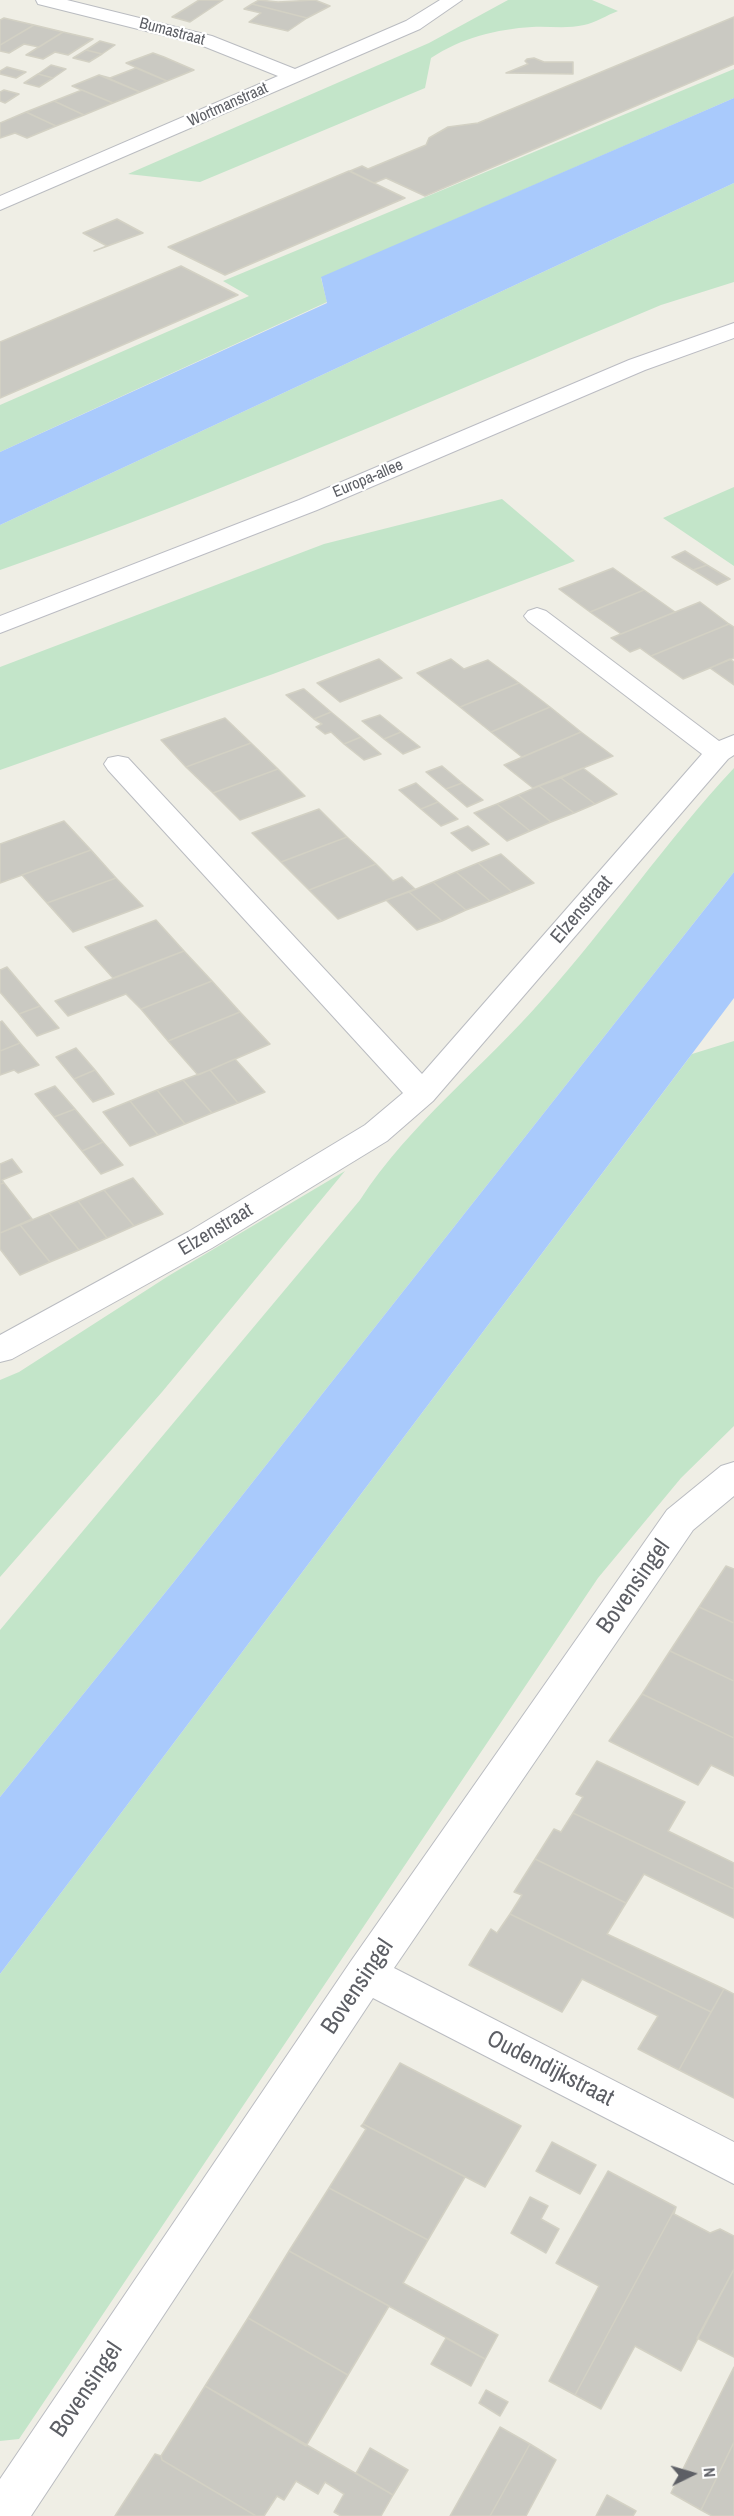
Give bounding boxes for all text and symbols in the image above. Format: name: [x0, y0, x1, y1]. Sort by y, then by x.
street label: Bumastraat: [137, 14, 207, 50]
street label: Wortmanstraat: [185, 79, 271, 131]
street label: Europa-allee: [330, 456, 406, 502]
street label: Elzenstraat: [546, 871, 618, 949]
street label: Elzenstraat: [175, 1199, 257, 1261]
street label: Bovensingel: [591, 1534, 677, 1640]
street label: Bovensingel: [316, 1934, 400, 2040]
street label: Oudendijkstraat: [482, 2025, 618, 2113]
street label: Bovensingel: [45, 2337, 129, 2443]
north arrow: [662, 2444, 722, 2504]
text: N: [699, 2467, 721, 2478]

